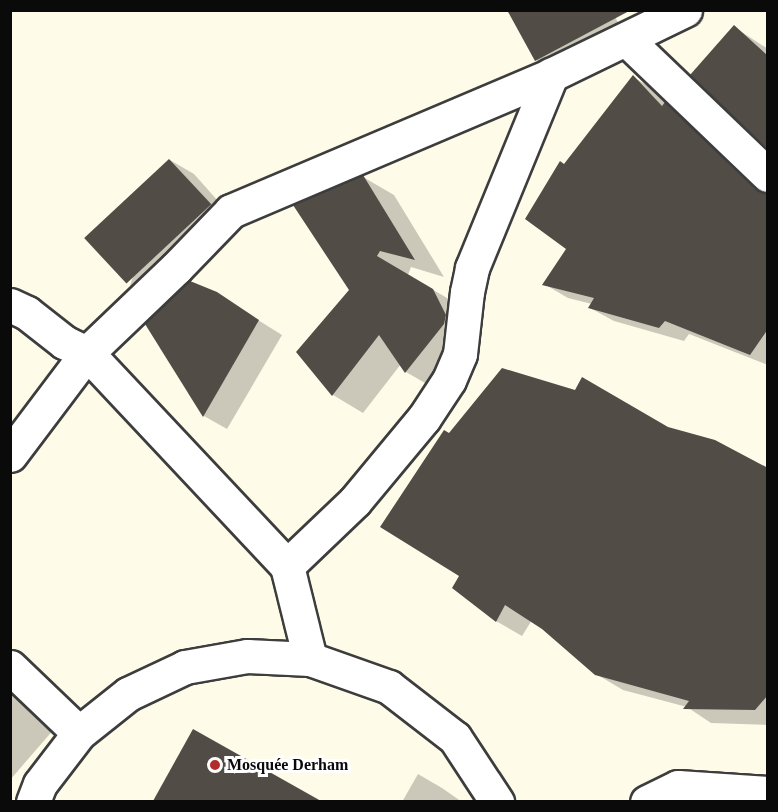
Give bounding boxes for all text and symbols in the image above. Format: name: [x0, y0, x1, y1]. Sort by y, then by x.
place label: Mosquée Derham: [227, 755, 348, 775]
marker: Mosquée Derham: [208, 758, 222, 772]

